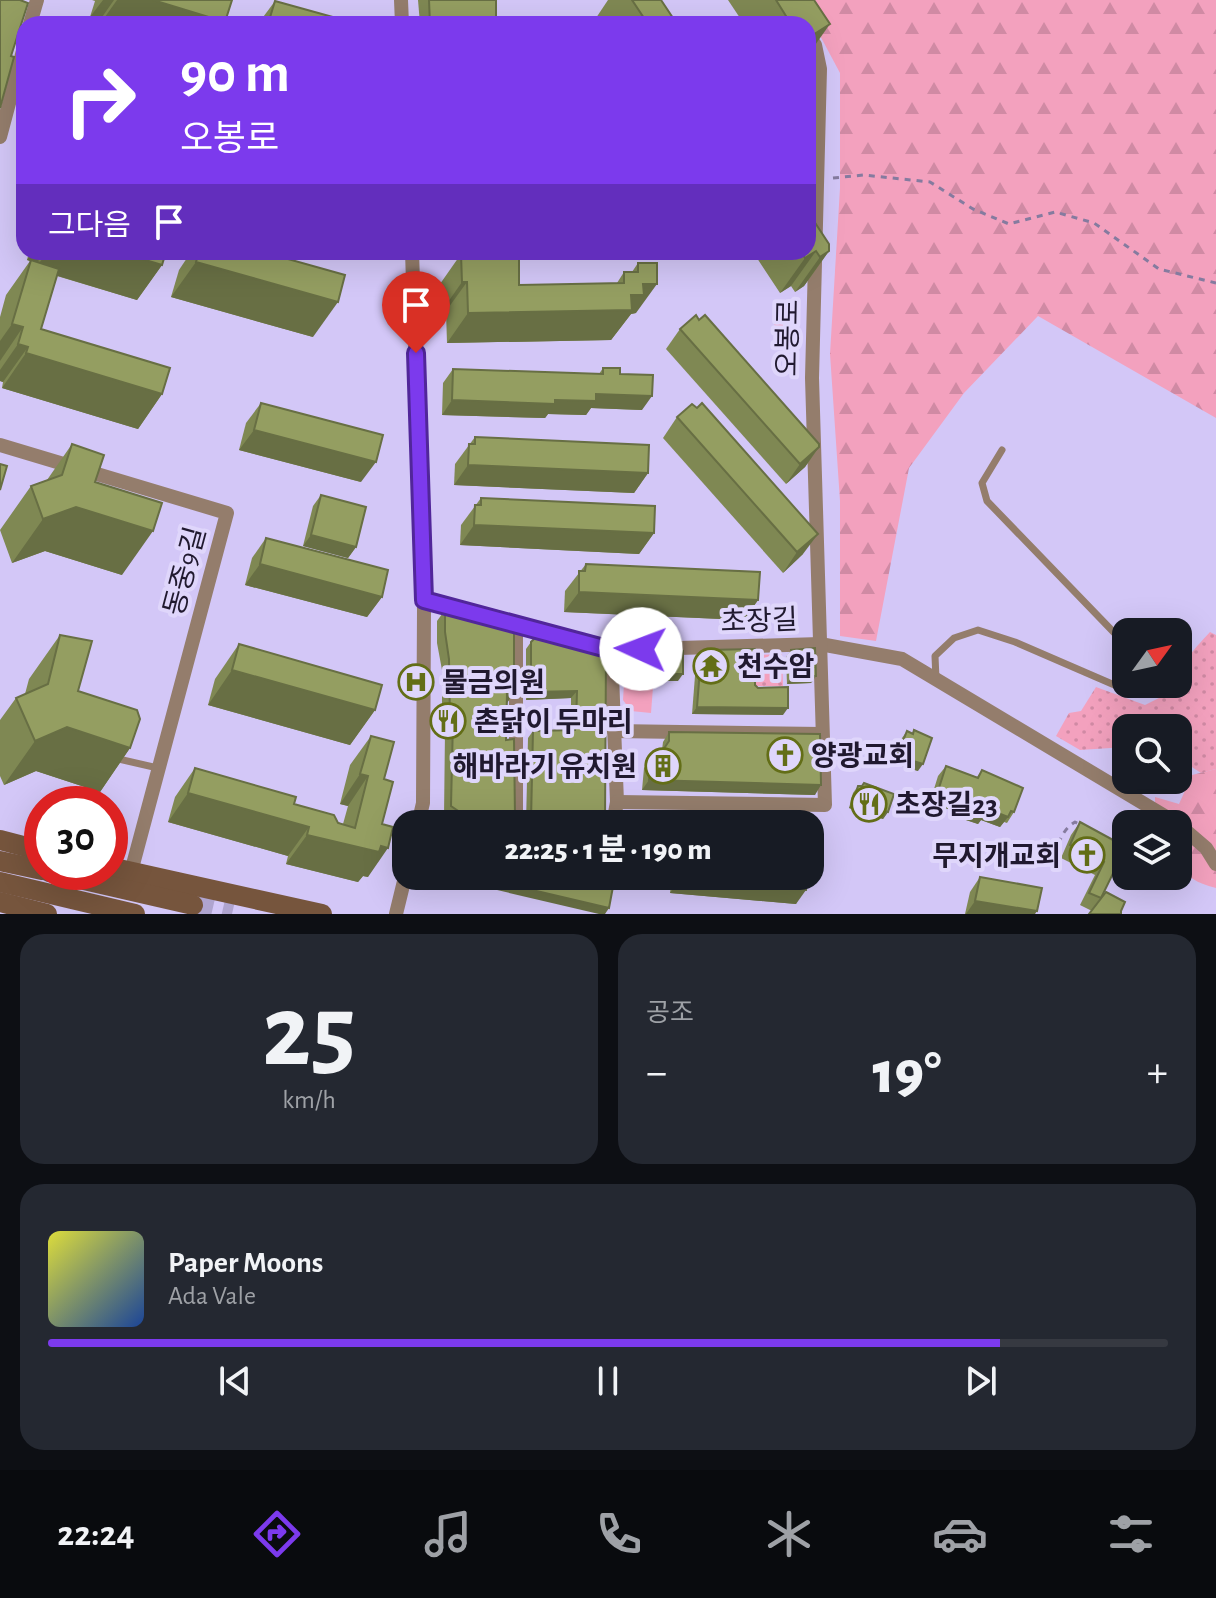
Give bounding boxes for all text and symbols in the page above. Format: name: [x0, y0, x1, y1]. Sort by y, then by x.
text: 90 m: [180, 46, 290, 102]
icon: right: [48, 48, 152, 152]
text: 오봉로: [180, 121, 279, 157]
icon: arrive: [147, 200, 191, 244]
text: 그다음: [48, 211, 131, 241]
pin: [382, 271, 450, 353]
icon: arrive: [394, 283, 438, 327]
street label: 오봉로: [773, 299, 804, 377]
street label: 동중9길: [159, 524, 211, 619]
street label: 초장길: [720, 605, 798, 637]
position arrow: [599, 607, 683, 691]
north arrow: [1112, 618, 1192, 698]
map controls: [1112, 618, 1192, 890]
temple icon: 천수암: [692, 647, 730, 685]
place label: 천수암: [737, 652, 815, 682]
hospital icon: 물금의원: [397, 663, 435, 701]
place label: 물금의원: [442, 668, 545, 698]
restaurant icon: 촌닭이 두마리: [429, 702, 467, 740]
place label: 촌닭이 두마리: [474, 707, 633, 737]
button: search: [1112, 714, 1192, 794]
church icon: 양광교회: [766, 736, 804, 774]
place label: 양광교회: [811, 741, 914, 771]
building icon: 해바라기 유치원: [644, 747, 682, 785]
place label: 해바라기 유치원: [452, 752, 637, 782]
restaurant icon: 초장길23: [850, 785, 888, 823]
speed limit sign: 30: [24, 786, 128, 890]
place label: 초장길23: [895, 790, 998, 820]
button: layers: [1112, 810, 1192, 890]
text: 22:25 · 1 분 · 190 m: [504, 835, 712, 865]
church icon: 무지개교회: [1068, 836, 1106, 874]
place label: 무지개교회: [932, 841, 1061, 871]
text: 25: [262, 981, 356, 1085]
text: 공조: [646, 1000, 694, 1026]
text: 19°: [873, 1044, 941, 1104]
text: −: [646, 1051, 667, 1095]
text: +: [1147, 1051, 1168, 1095]
text: km/h: [282, 1087, 336, 1113]
text: Paper Moons: [168, 1248, 323, 1278]
text: Ada Vale: [168, 1283, 256, 1309]
icon: previous: [213, 1359, 257, 1403]
icon: pause: [586, 1359, 630, 1403]
icon: next: [959, 1359, 1003, 1403]
icon: directions: [249, 1506, 305, 1562]
icon: music: [420, 1506, 476, 1562]
icon: phone: [591, 1506, 647, 1562]
icon: climate: [761, 1506, 817, 1562]
icon: car: [932, 1506, 988, 1562]
icon: filters: [1103, 1506, 1159, 1562]
text: 22:24: [57, 1516, 135, 1552]

